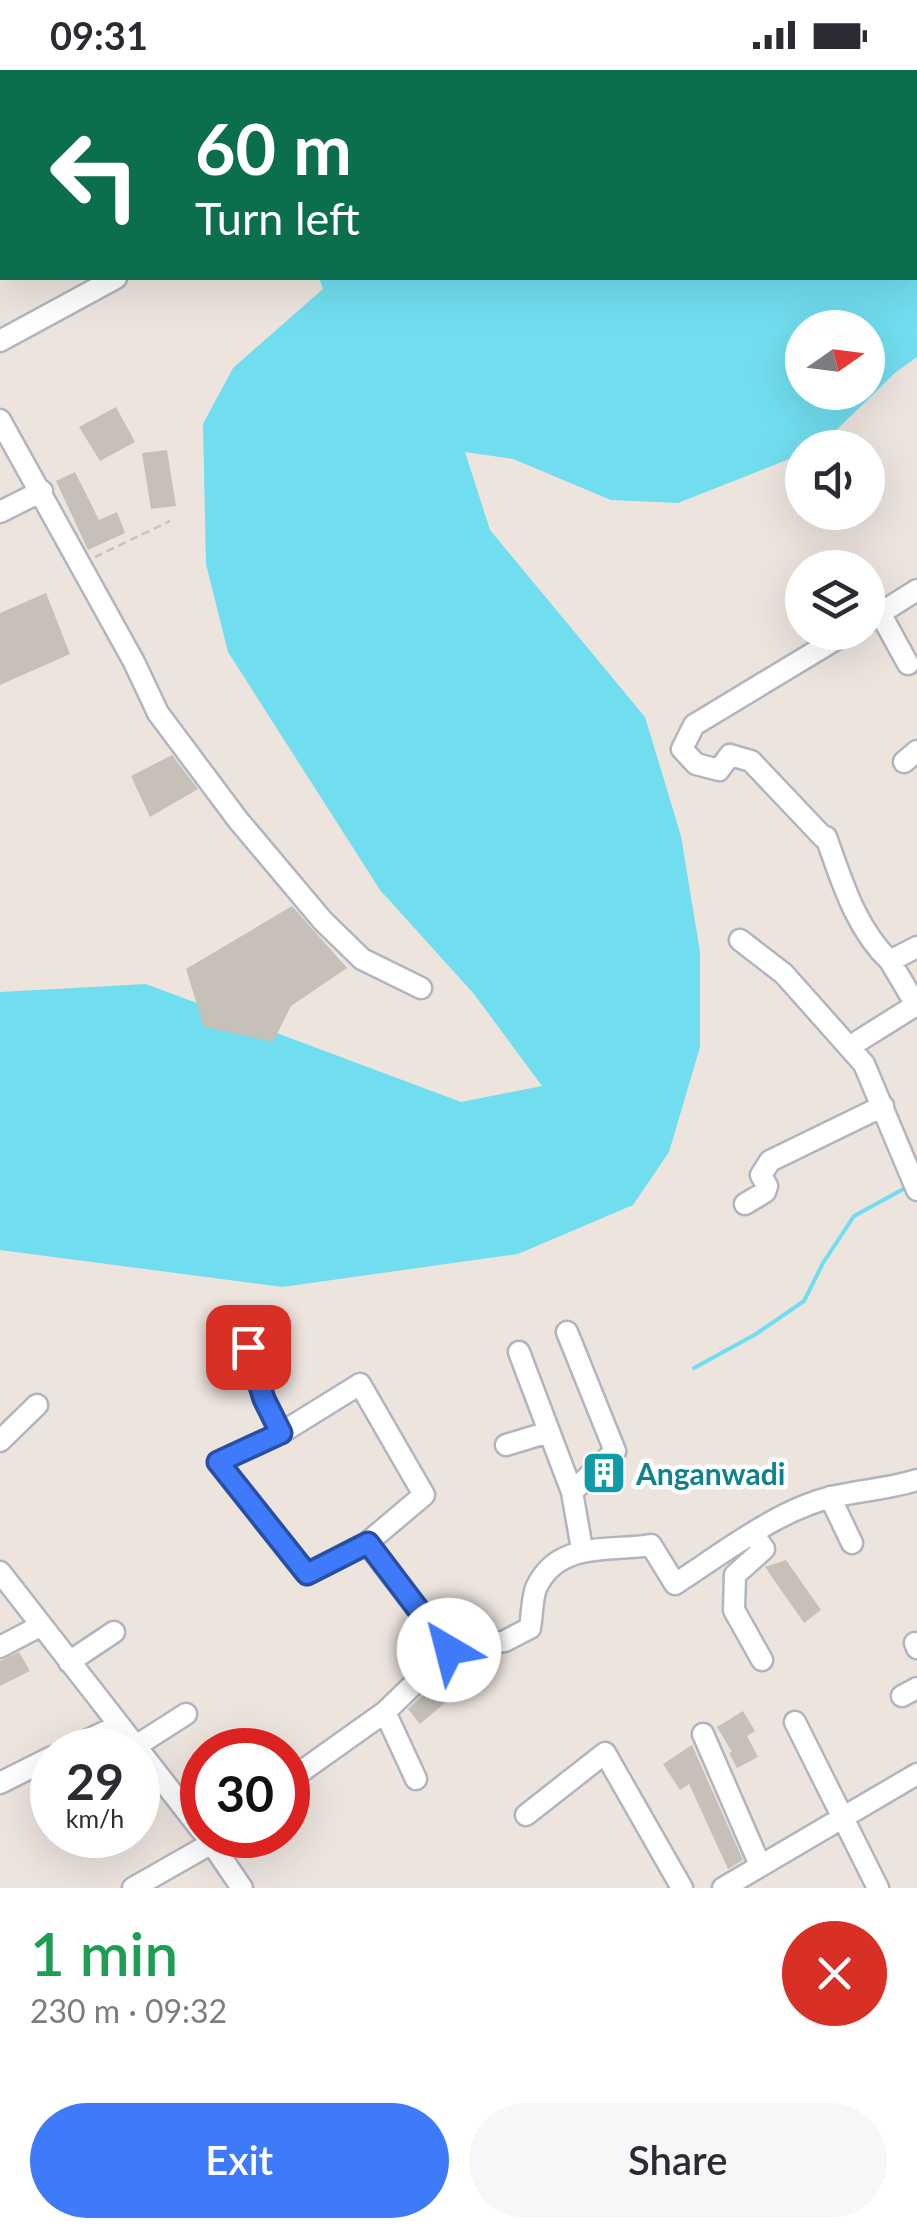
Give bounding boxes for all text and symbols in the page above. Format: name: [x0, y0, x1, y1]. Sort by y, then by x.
text: 09:31: [50, 12, 148, 58]
text: 60 m: [195, 106, 352, 190]
icon: left: [30, 110, 160, 240]
text: Turn left: [195, 191, 360, 245]
north arrow: [785, 310, 885, 410]
map controls: [785, 310, 885, 650]
button: sound: [785, 430, 885, 530]
button: layers: [785, 550, 885, 650]
pin: [206, 1305, 291, 1390]
icon: arrive: [221, 1320, 276, 1375]
building icon: Anganwadi: [581, 1450, 627, 1496]
place label: Anganwadi: [635, 1455, 785, 1491]
position arrow: [397, 1598, 501, 1702]
speed limit sign: 30: [180, 1728, 310, 1858]
text: 29: [66, 1751, 124, 1811]
text: km/h: [66, 1803, 124, 1833]
text: 1 min: [30, 1917, 178, 1989]
button: close: [782, 1921, 887, 2026]
text: 230 m · 09:32: [30, 1991, 227, 2030]
button: Exit: [30, 2103, 449, 2218]
button: Share: [469, 2103, 887, 2218]

